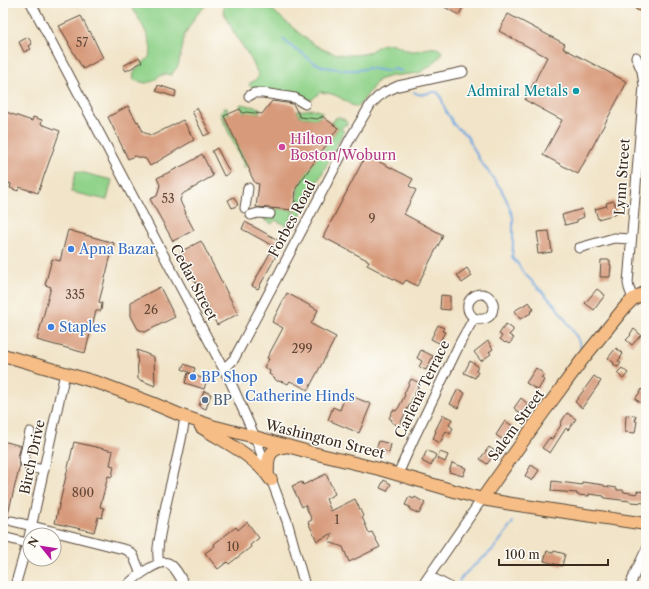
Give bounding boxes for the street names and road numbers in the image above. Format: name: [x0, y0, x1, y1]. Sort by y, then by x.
street label: Lynn Street: [610, 138, 634, 216]
street label: Forbes Road: [264, 177, 320, 260]
street label: Cedar Street: [166, 241, 222, 323]
street label: Carlena Terrace: [391, 337, 454, 441]
street label: Salem Street: [484, 386, 548, 464]
street label: Washington Street: [262, 415, 387, 463]
street label: Birch Drive: [15, 418, 49, 496]

